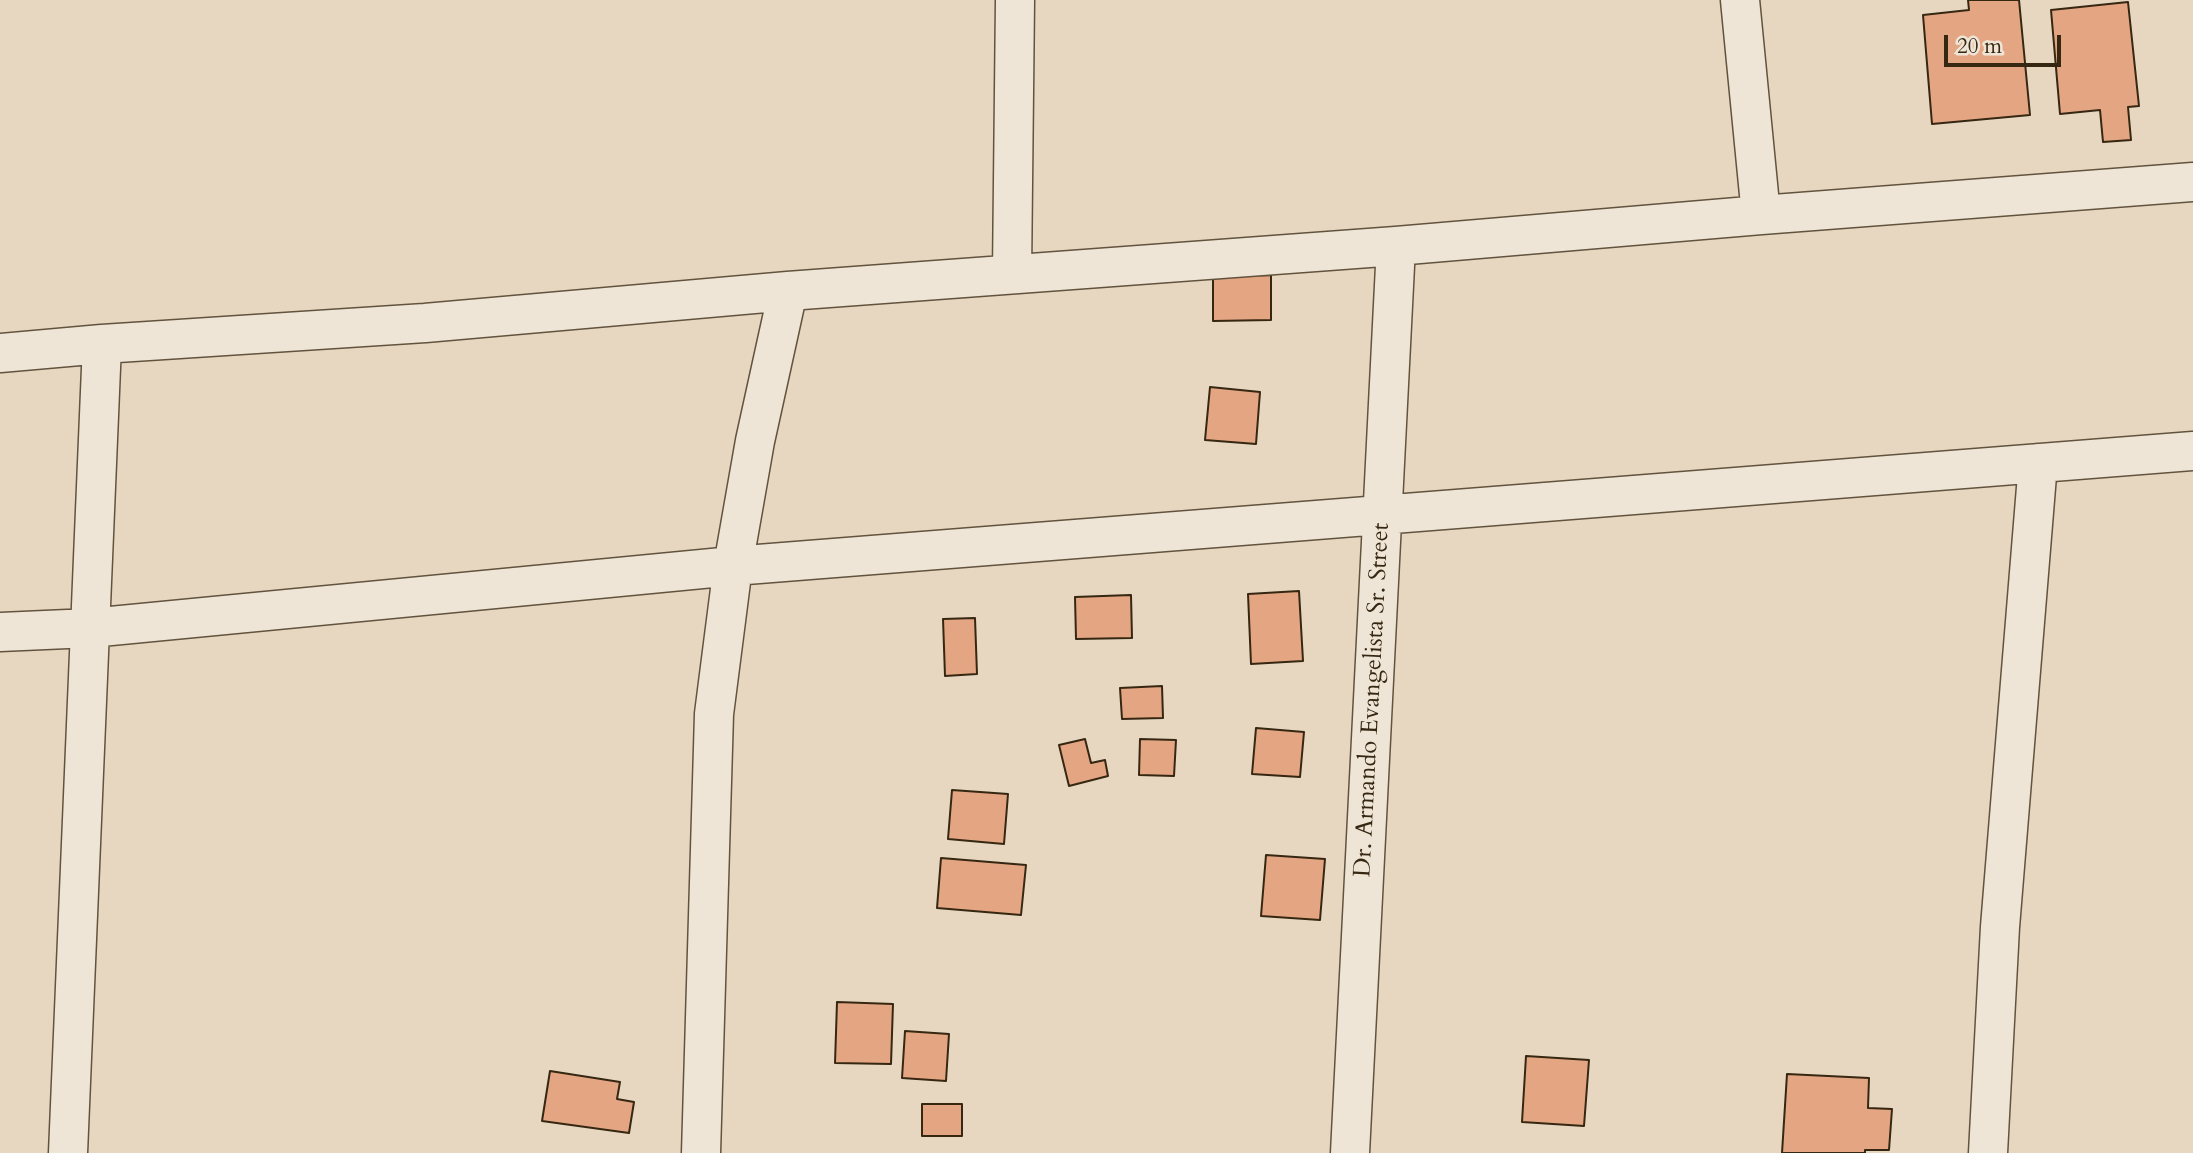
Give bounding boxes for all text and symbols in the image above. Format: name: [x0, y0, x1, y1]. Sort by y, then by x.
scale bar: [1948, 21, 2065, 65]
text: 20 m: [1957, 32, 2002, 61]
street label: Dr. Armando Evangelista Sr. Street: [1349, 522, 1397, 878]

